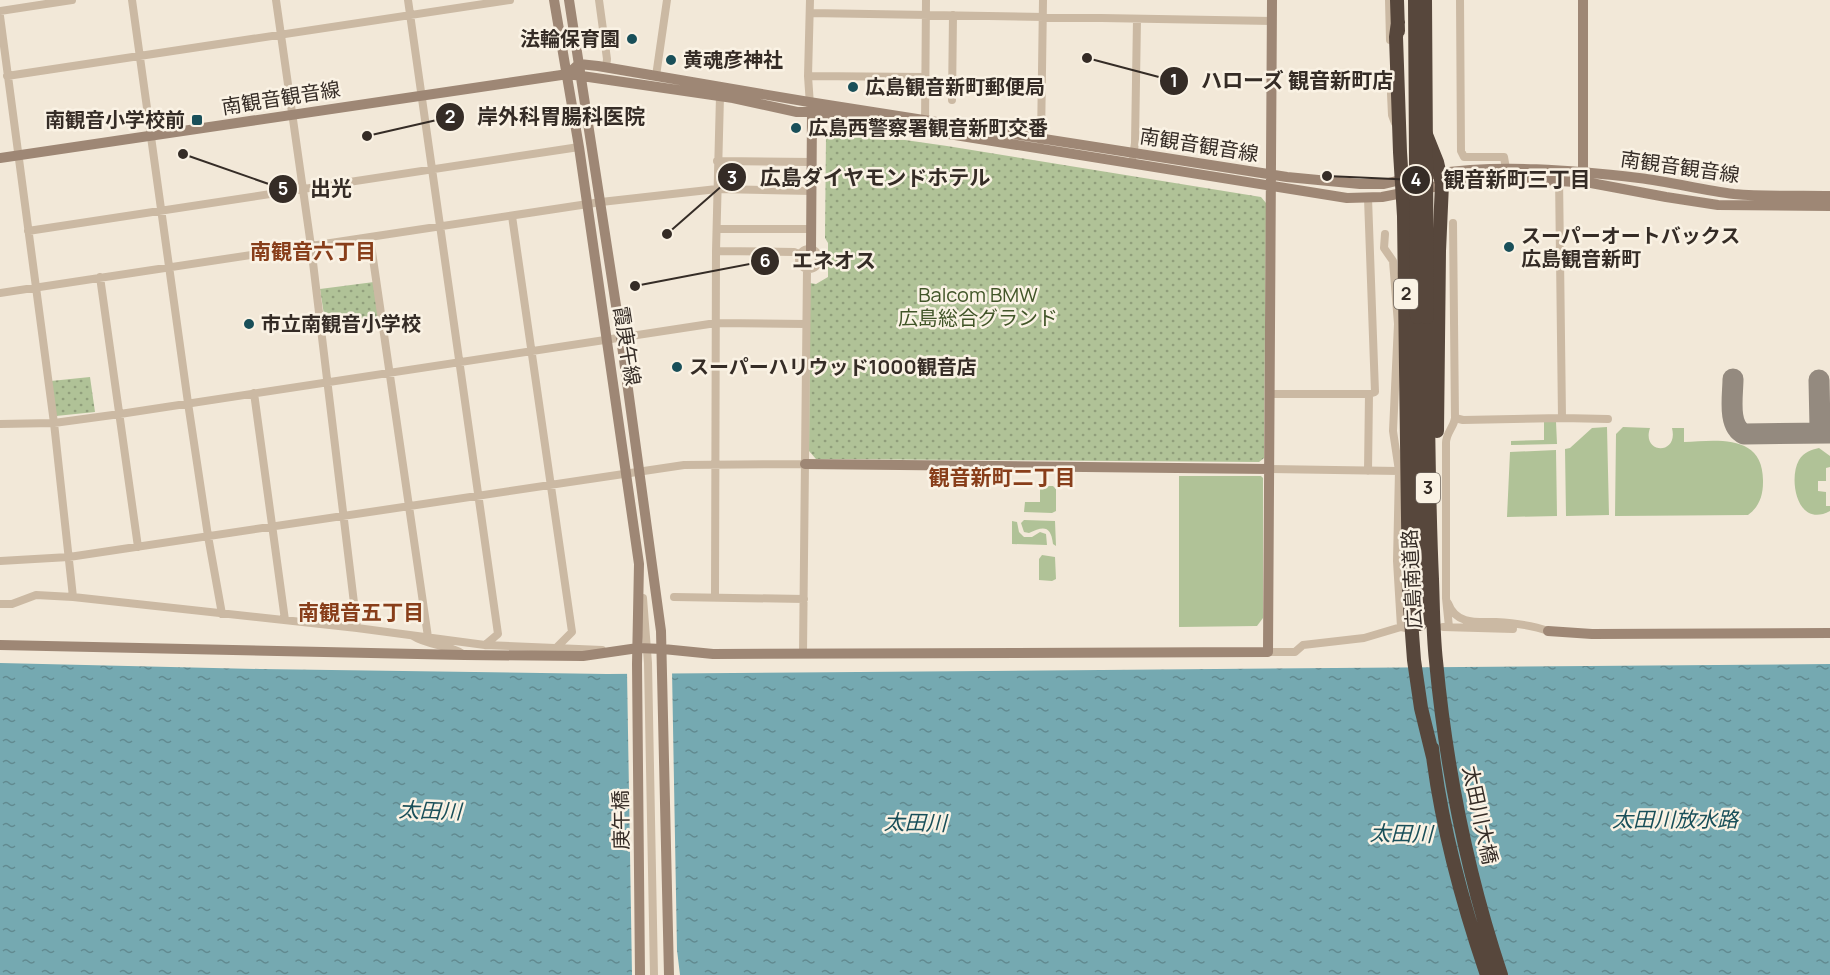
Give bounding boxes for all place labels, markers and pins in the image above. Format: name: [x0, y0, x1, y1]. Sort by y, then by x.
place label: 法輪保育園: [520, 25, 620, 52]
marker: 法輪保育園: [625, 32, 639, 46]
place label: 黄魂彦神社: [683, 46, 783, 73]
marker: 黄魂彦神社: [664, 53, 678, 67]
callout: ハローズ 観音新町店: [1159, 62, 1406, 101]
place label: 広島観音新町郵便局: [865, 73, 1045, 100]
marker: 広島観音新町郵便局: [846, 80, 860, 94]
callout: 岸外科胃腸科医院: [435, 98, 657, 137]
place label: 南観音小学校前: [45, 106, 185, 133]
marker: 南観音小学校前: [190, 113, 204, 127]
place label: 広島西警察署観音新町交番: [808, 114, 1048, 141]
marker: 広島西警察署観音新町交番: [789, 121, 803, 135]
callout: 広島ダイヤモンドホテル: [717, 158, 1002, 197]
callout: 観音新町三丁目: [1401, 160, 1602, 199]
callout: 出光: [268, 169, 364, 208]
place label: スーパーオートバックス 広島観音新町: [1521, 222, 1740, 272]
marker: スーパーオートバックス 広島観音新町: [1502, 240, 1516, 254]
callout: エネオス: [750, 241, 888, 280]
place label: 市立南観音小学校: [261, 310, 421, 337]
marker: 市立南観音小学校: [242, 317, 256, 331]
place label: スーパーハリウッド1000観音店: [689, 353, 977, 380]
marker: スーパーハリウッド1000観音店: [670, 360, 684, 374]

